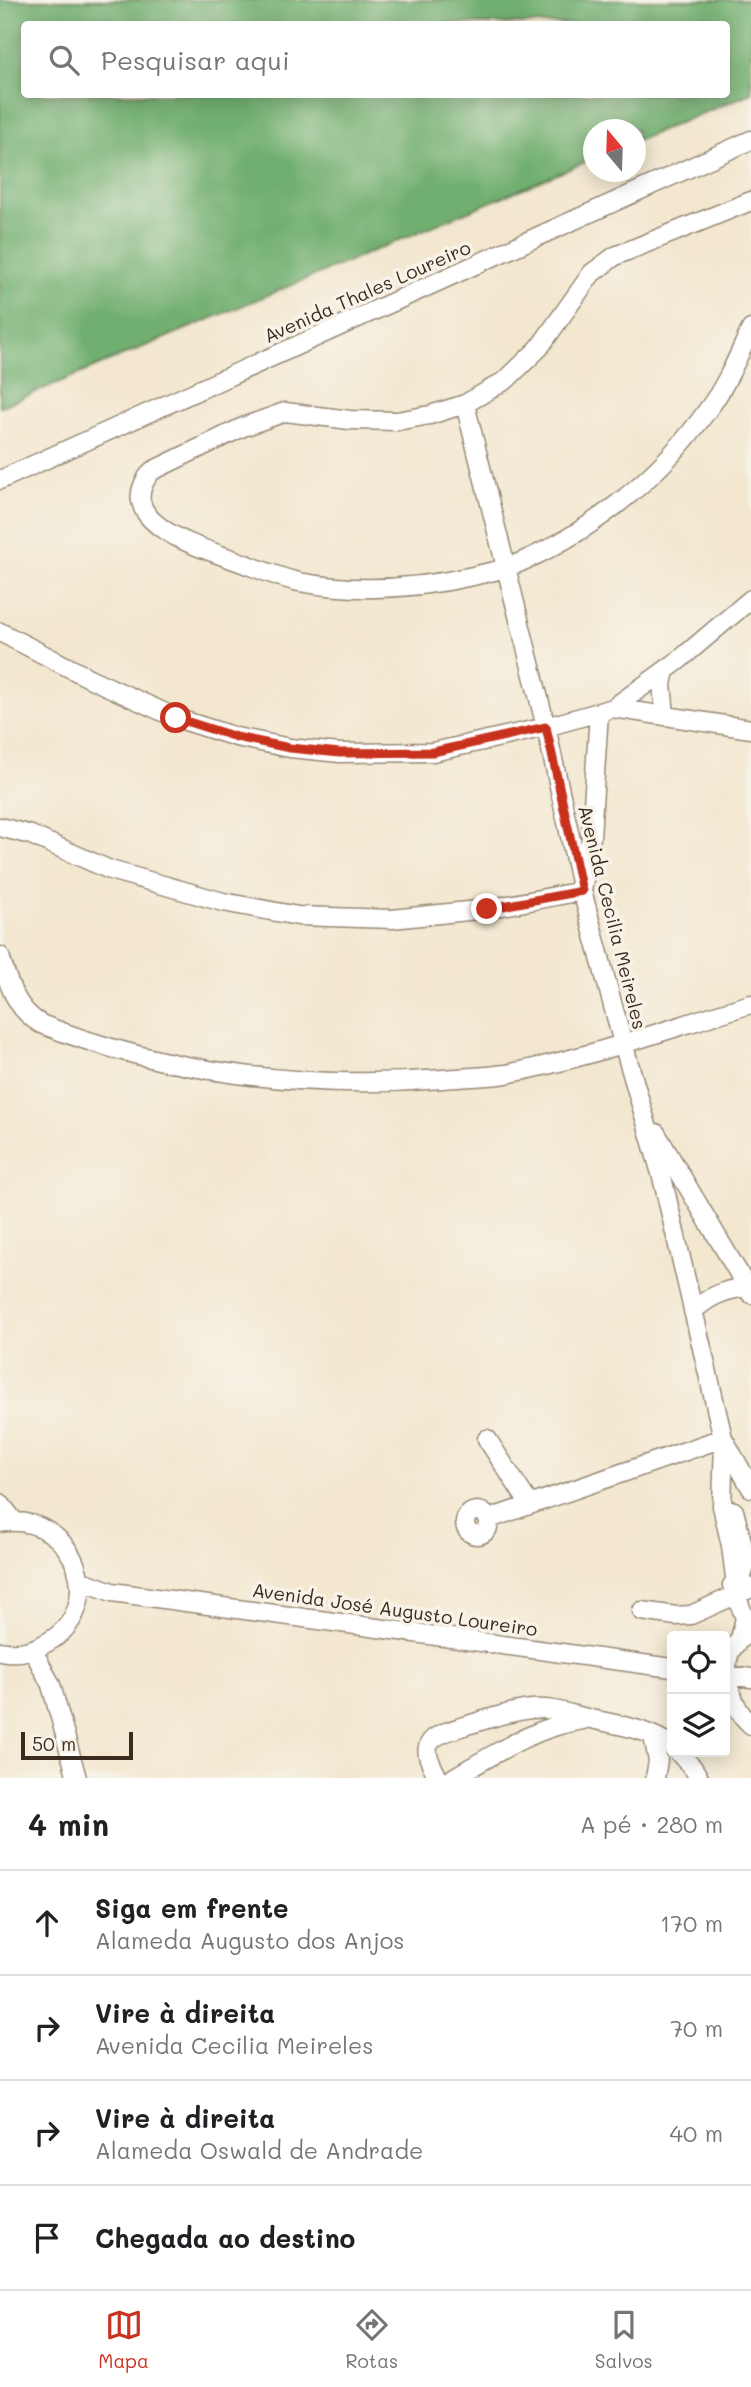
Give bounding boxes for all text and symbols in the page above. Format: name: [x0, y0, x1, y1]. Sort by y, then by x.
search box: [21, 21, 730, 98]
icon: search: [45, 41, 83, 79]
text: Pesquisar aqui: [101, 43, 290, 77]
north arrow: [583, 119, 646, 182]
street label: Avenida Thales Loureiro: [260, 234, 474, 348]
route start: [160, 702, 191, 733]
street label: Avenida Cecilia Meireles: [573, 802, 653, 1032]
route end: [471, 893, 502, 924]
street label: Avenida José Augusto Loureiro: [251, 1577, 539, 1641]
map controls: [667, 1631, 730, 1757]
button: locate: [667, 1631, 730, 1694]
button: layers: [667, 1694, 730, 1757]
scale bar: [21, 1729, 133, 1761]
text: 50 m: [32, 1731, 76, 1756]
text: 4 min: [28, 1804, 109, 1844]
text: A pé · 280 m: [580, 1809, 723, 1839]
text: Siga em frente: [95, 1891, 289, 1925]
icon: ahead: [28, 1904, 66, 1942]
text: 170 m: [660, 1908, 723, 1938]
text: Alameda Augusto dos Anjos: [95, 1925, 405, 1955]
text: Vire à direita: [95, 1996, 275, 2030]
icon: right: [28, 2009, 66, 2047]
text: 70 m: [670, 2013, 723, 2043]
text: Avenida Cecilia Meireles: [95, 2030, 373, 2060]
text: Vire à direita: [95, 2101, 275, 2135]
icon: right: [28, 2114, 66, 2152]
text: 40 m: [670, 2118, 723, 2148]
text: Alameda Oswald de Andrade: [95, 2135, 423, 2165]
icon: arrive: [28, 2219, 66, 2257]
text: Chegada ao destino: [95, 2221, 355, 2255]
tab: Mapa: [98, 2306, 149, 2373]
tab: Rotas: [345, 2306, 398, 2373]
tab: Salvos: [595, 2306, 653, 2373]

